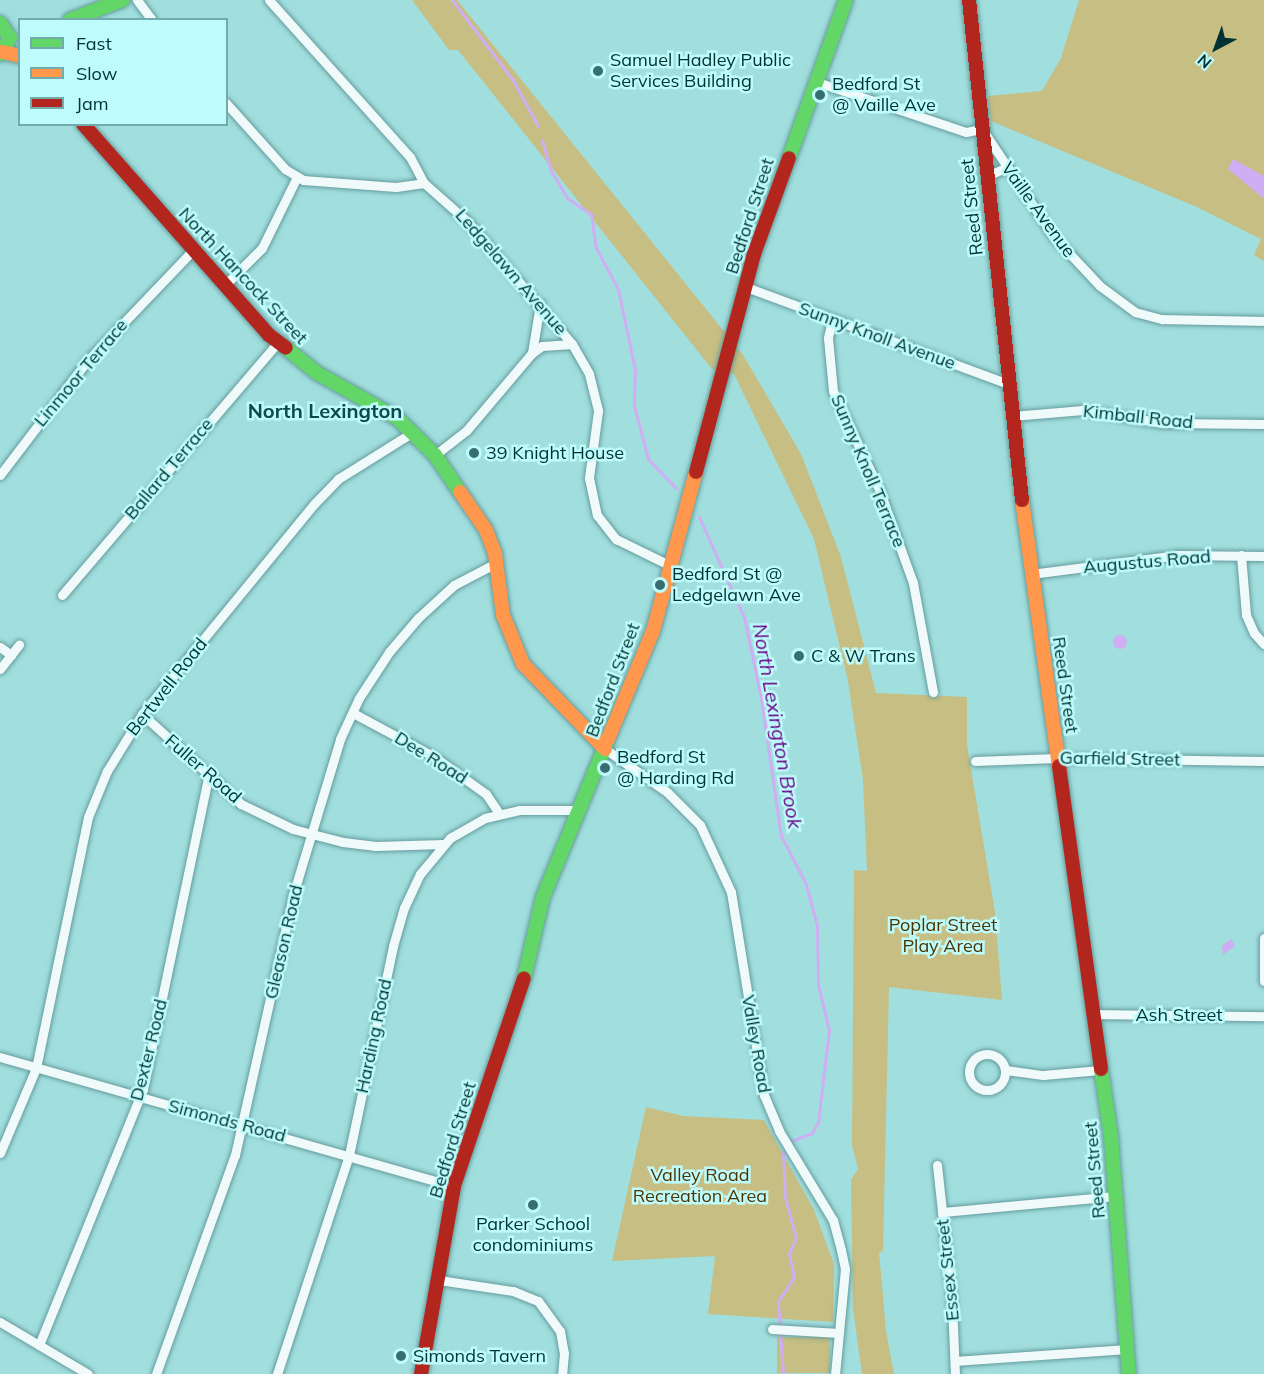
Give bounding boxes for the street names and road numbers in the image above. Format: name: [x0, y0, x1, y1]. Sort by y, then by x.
street label: Bedford Street: [721, 155, 779, 277]
street label: Reed Street: [956, 158, 988, 256]
street label: Vaille Avenue: [996, 158, 1080, 262]
street label: North Hancock Street: [174, 203, 312, 349]
street label: Ledgelawn Avenue: [451, 205, 571, 339]
street label: Sunny Knoll Avenue: [796, 298, 958, 374]
street label: Linmoor Terrace: [30, 315, 132, 431]
street label: Sunny Knoll Terrace: [826, 391, 910, 551]
street label: Kimball Road: [1082, 400, 1194, 434]
street label: Ballard Terrace: [120, 414, 218, 524]
street label: Augustus Road: [1082, 546, 1212, 578]
street label: Bedford Street: [581, 620, 645, 740]
street label: Bertwell Road: [122, 634, 212, 740]
street label: Reed Street: [1048, 635, 1082, 735]
street label: Dee Road: [391, 727, 471, 789]
street label: Fuller Road: [160, 730, 246, 808]
street label: Garfield Street: [1059, 747, 1181, 771]
street label: Gleason Road: [260, 883, 308, 1001]
street label: Harding Road: [351, 977, 397, 1095]
street label: Valley Road: [737, 993, 775, 1095]
street label: Dexter Road: [126, 997, 172, 1103]
street label: Ash Street: [1135, 1004, 1223, 1026]
street label: Bedford Street: [425, 1079, 481, 1201]
street label: Simonds Road: [166, 1095, 288, 1147]
street label: Reed Street: [1080, 1121, 1110, 1219]
street label: Essex Street: [932, 1218, 964, 1322]

